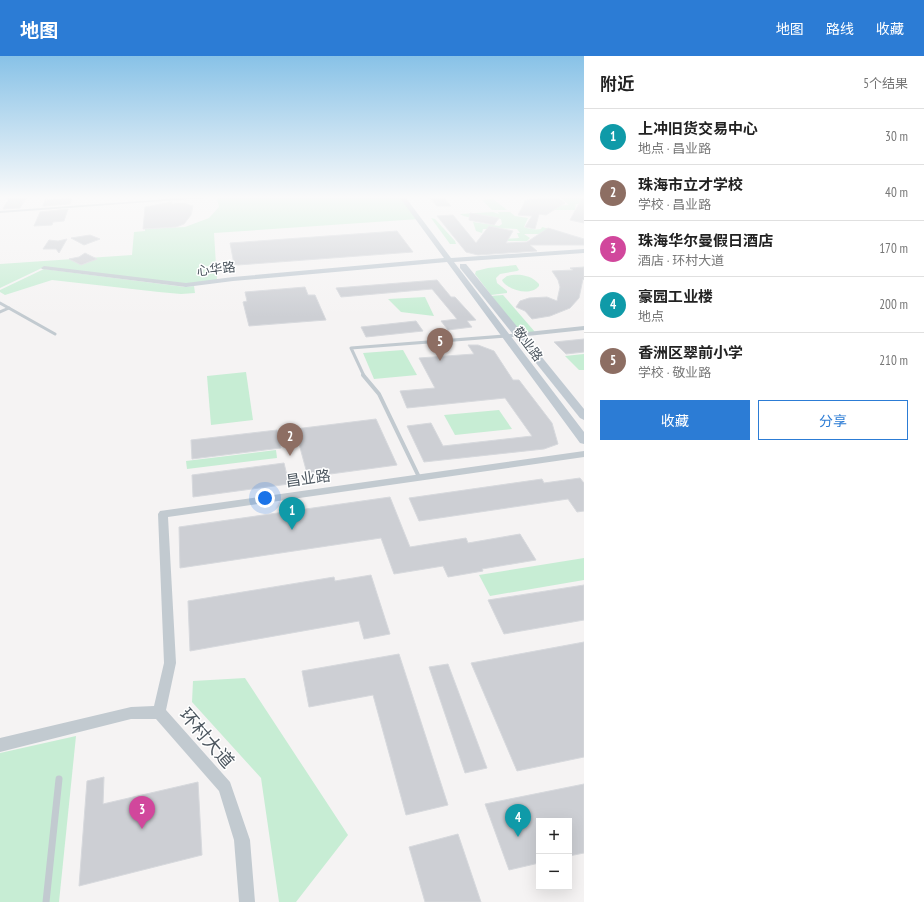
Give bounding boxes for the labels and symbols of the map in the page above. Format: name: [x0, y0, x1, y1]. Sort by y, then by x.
street label: 心华路: [196, 258, 236, 280]
street label: 敬业路: [509, 323, 547, 365]
pin: 5: [427, 328, 453, 361]
pin: 2: [277, 423, 303, 456]
street label: 昌业路: [284, 465, 332, 491]
your location: [255, 488, 275, 508]
pin: 1: [279, 497, 305, 530]
street label: 环村大道: [175, 703, 239, 773]
pin: 3: [129, 796, 155, 829]
pin: 4: [505, 804, 531, 837]

